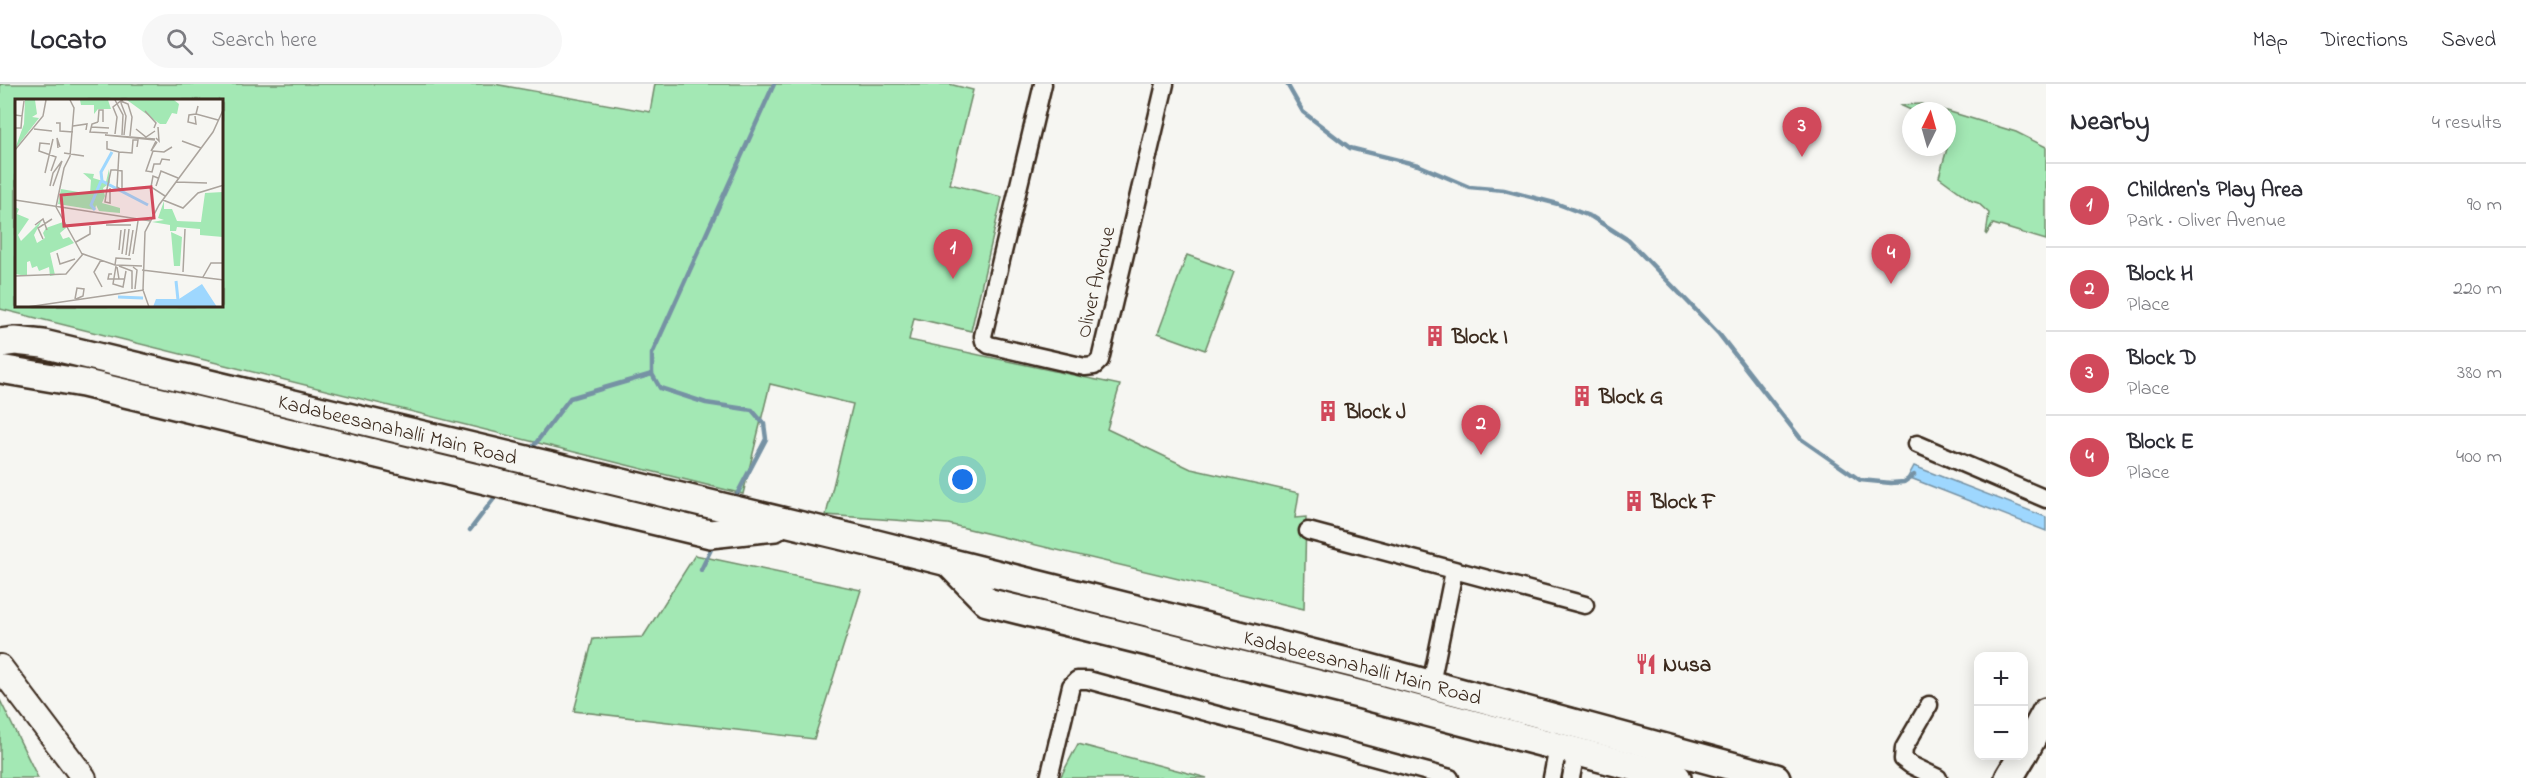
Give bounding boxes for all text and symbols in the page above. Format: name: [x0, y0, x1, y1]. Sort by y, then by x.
search box: [142, 14, 562, 68]
text: Locato: [30, 21, 106, 62]
icon: search: [163, 25, 196, 58]
text: Search here: [211, 25, 317, 57]
text: Map: [2252, 26, 2288, 56]
text: Directions: [2321, 26, 2408, 56]
text: Saved: [2441, 26, 2496, 56]
inset map: [15, 99, 224, 308]
north arrow: [1902, 102, 1956, 156]
text: Nearby: [2070, 104, 2149, 142]
pin: 3: [1782, 107, 1822, 157]
text: 4 results: [2432, 109, 2502, 138]
text: Children's Play Area: [2127, 175, 2303, 207]
text: 1: [2086, 191, 2093, 220]
text: 90 m: [2467, 191, 2502, 220]
text: Park · Oliver Avenue: [2127, 207, 2286, 236]
street label: Oliver Avenue: [1070, 223, 1124, 341]
pin: 1: [934, 230, 972, 279]
pin: 4: [1872, 234, 1910, 284]
text: Block H: [2127, 259, 2193, 291]
text: 2: [2085, 275, 2094, 304]
text: 220 m: [2453, 275, 2502, 304]
text: Place: [2127, 291, 2169, 320]
place label: Block I: [1451, 323, 1508, 353]
building icon: Block I: [1423, 324, 1447, 348]
text: Block D: [2127, 343, 2197, 375]
text: 3: [2085, 359, 2094, 388]
text: 380 m: [2457, 359, 2502, 388]
text: Place: [2127, 375, 2169, 404]
place label: Block G: [1598, 383, 1663, 413]
building icon: Block G: [1570, 384, 1594, 408]
street label: Kadabeesanahalli Main Road: [275, 388, 520, 474]
place label: Block J: [1344, 398, 1406, 428]
building icon: Block J: [1316, 399, 1340, 423]
pin: 2: [1462, 406, 1500, 455]
text: Block E: [2127, 427, 2194, 459]
text: 4: [2085, 443, 2094, 472]
text: 400 m: [2456, 443, 2502, 472]
text: Place: [2127, 459, 2169, 488]
your location: [948, 465, 977, 494]
place label: Block F: [1650, 488, 1716, 518]
building icon: Block F: [1622, 489, 1646, 513]
street label: Kadabeesanahalli Main Road: [1240, 624, 1485, 715]
place label: Nusa: [1663, 651, 1711, 681]
restaurant icon: Nusa: [1634, 652, 1658, 676]
map controls: [1974, 652, 2028, 760]
button: +: [1974, 652, 2028, 706]
button: −: [1974, 706, 2028, 760]

